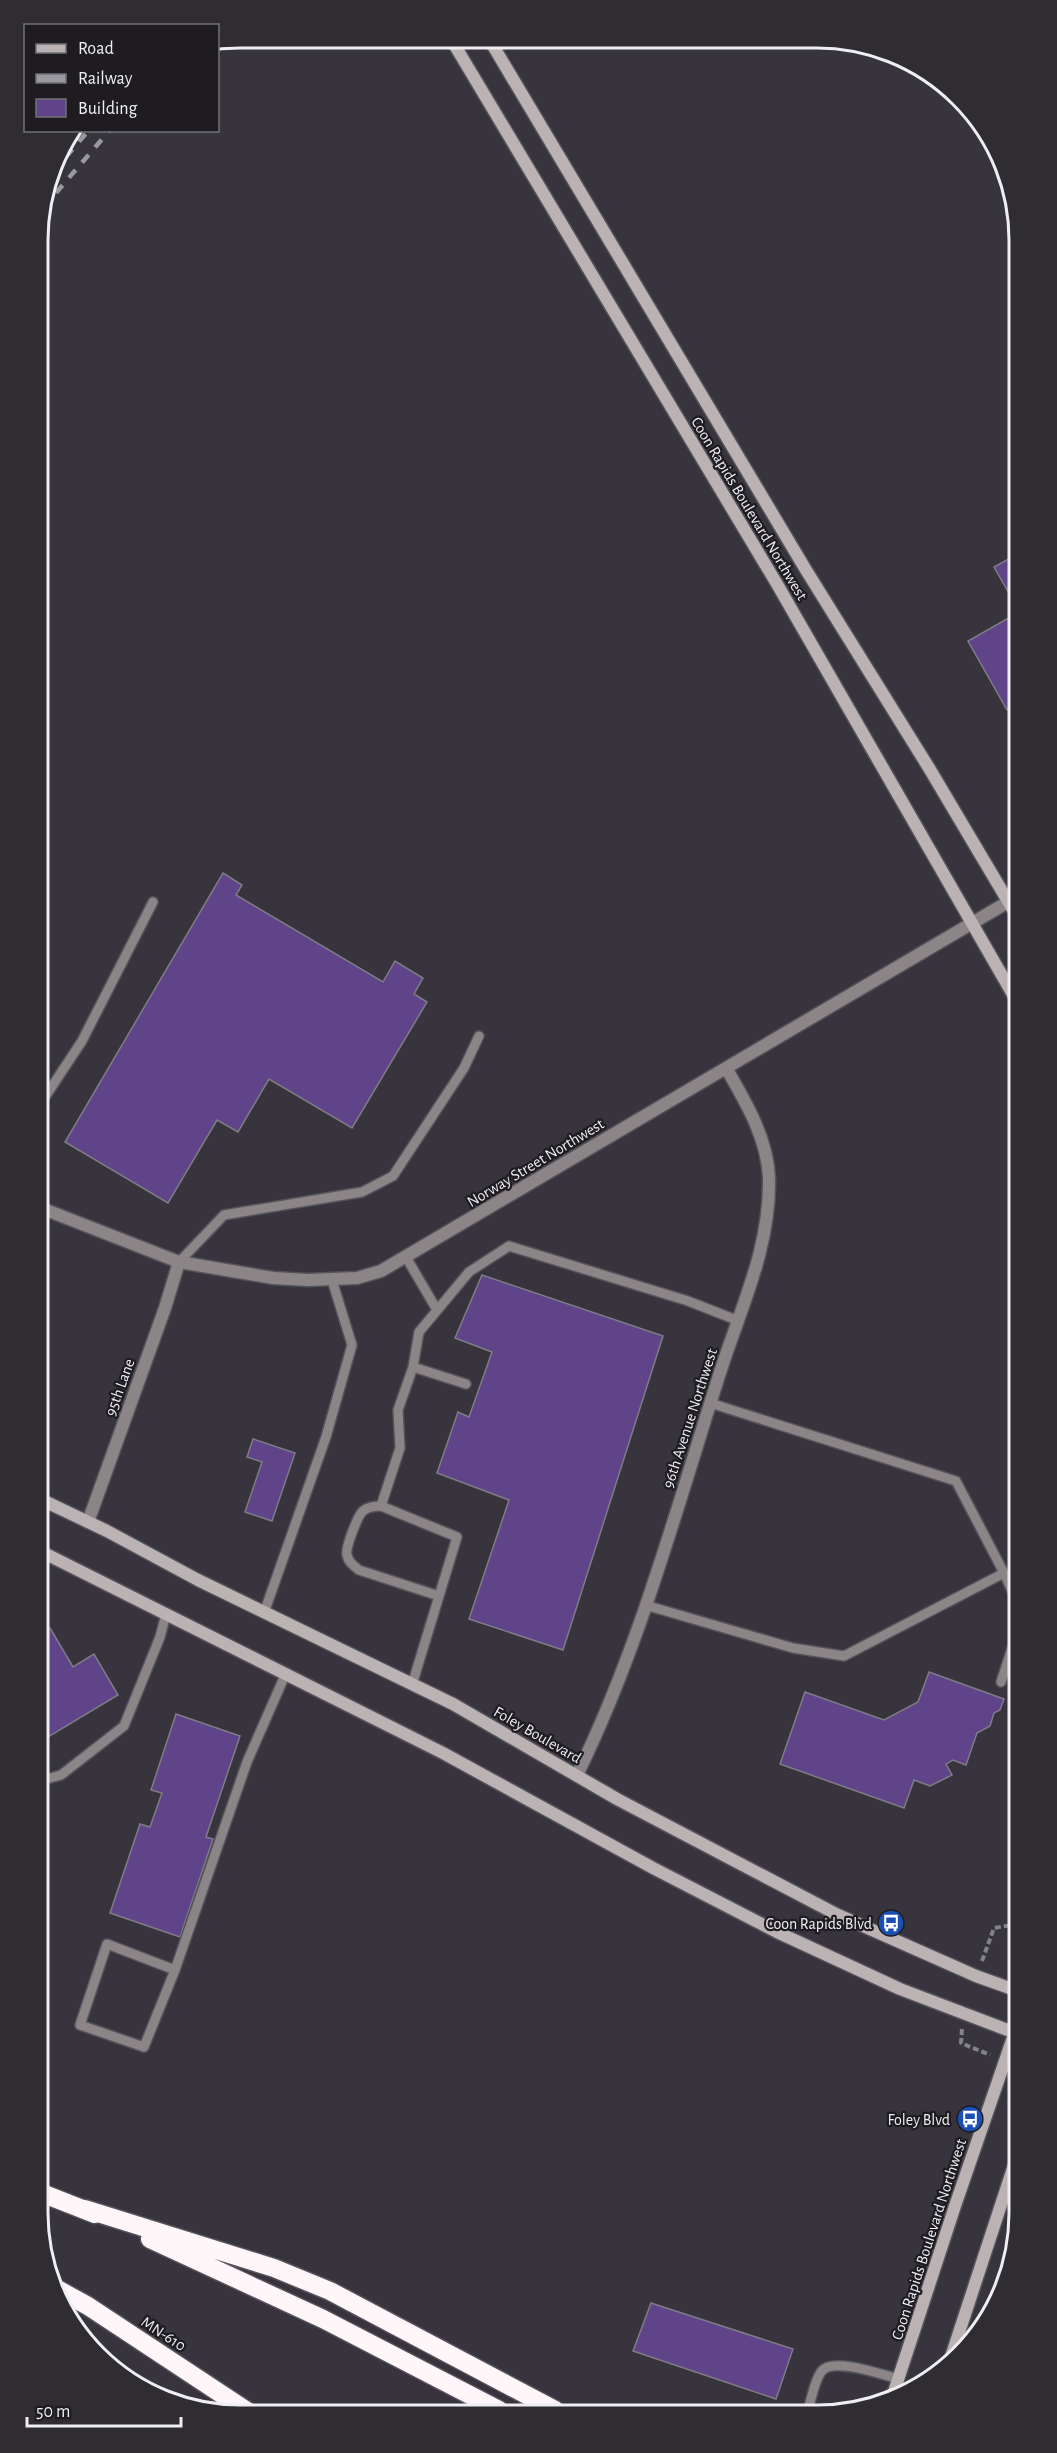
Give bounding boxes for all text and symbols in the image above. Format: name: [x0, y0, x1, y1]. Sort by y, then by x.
legend: [24, 24, 219, 132]
text: Road: [78, 40, 114, 58]
text: Railway: [78, 70, 133, 88]
text: Building: [78, 100, 138, 118]
street label: Coon Rapids Boulevard Northwest: [688, 414, 810, 603]
street label: Norway Street Northwest: [464, 1116, 607, 1211]
street label: 96th Avenue Northwest: [660, 1346, 720, 1490]
street label: 95th Lane: [102, 1357, 138, 1418]
street label: Foley Boulevard: [491, 1703, 584, 1767]
bus stop icon: Coon Rapids Blvd: [876, 1908, 906, 1938]
place label: Coon Rapids Blvd: [765, 1916, 872, 1932]
bus stop icon: Foley Blvd: [955, 2104, 985, 2134]
place label: Foley Blvd: [888, 2112, 950, 2129]
street label: Coon Rapids Boulevard Northwest: [889, 2137, 969, 2342]
street label: MN-610: [138, 2314, 189, 2354]
scale bar: [27, 2390, 182, 2428]
text: 50 m: [36, 2403, 70, 2421]

